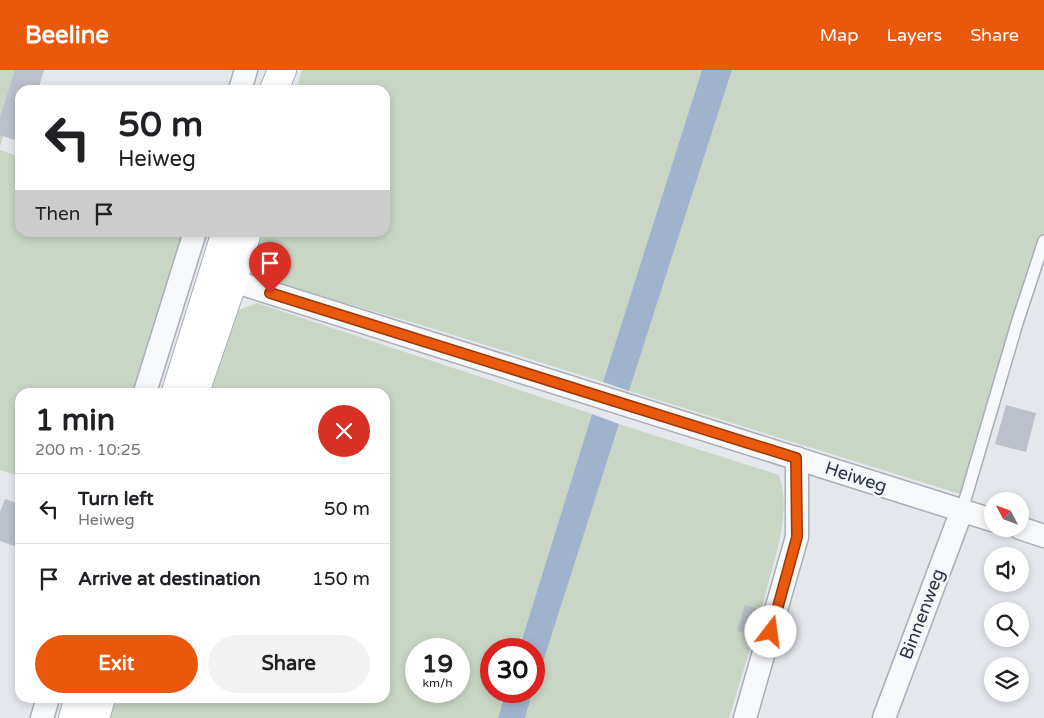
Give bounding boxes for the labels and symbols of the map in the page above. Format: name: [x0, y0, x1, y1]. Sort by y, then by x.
pin: [249, 242, 291, 293]
street label: Heiweg: [822, 457, 890, 497]
north arrow: [984, 492, 1029, 538]
street label: Binnenweg: [895, 566, 949, 662]
position arrow: [744, 605, 796, 657]
speed limit sign: 30: [480, 638, 545, 703]

